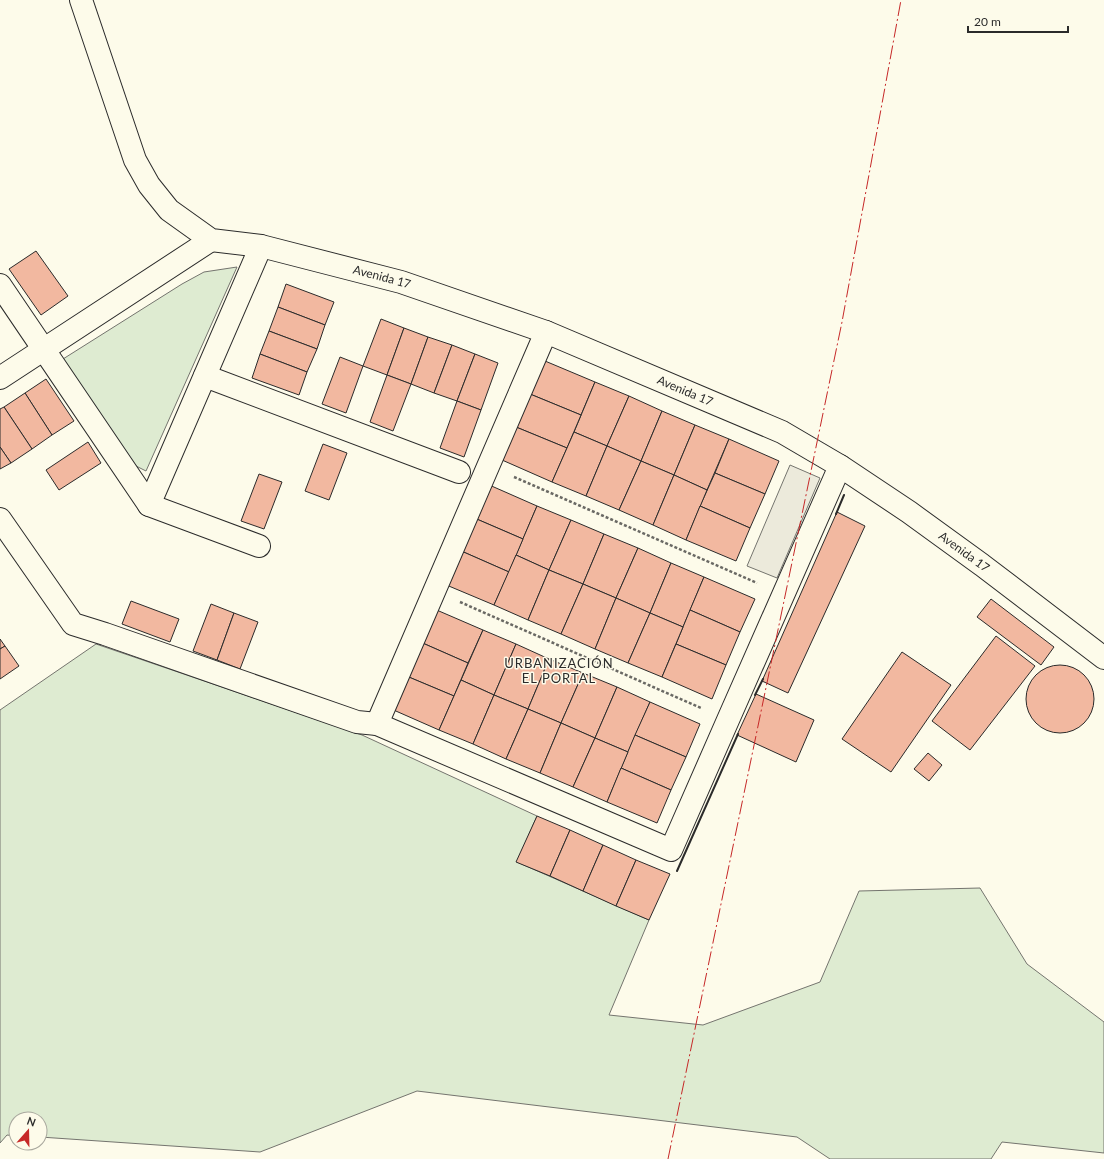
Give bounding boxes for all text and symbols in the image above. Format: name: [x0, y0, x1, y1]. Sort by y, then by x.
scale bar: [968, 8, 1068, 34]
text: 20 m: [974, 14, 1001, 29]
street label: Avenida 17: [352, 262, 413, 291]
street label: Avenida 17: [655, 372, 715, 409]
street label: Avenida 17: [936, 528, 993, 575]
district label: URBANIZACIÓN EL PORTAL: [504, 655, 614, 686]
north arrow: [8, 1111, 48, 1151]
text: N: [25, 1114, 38, 1129]

